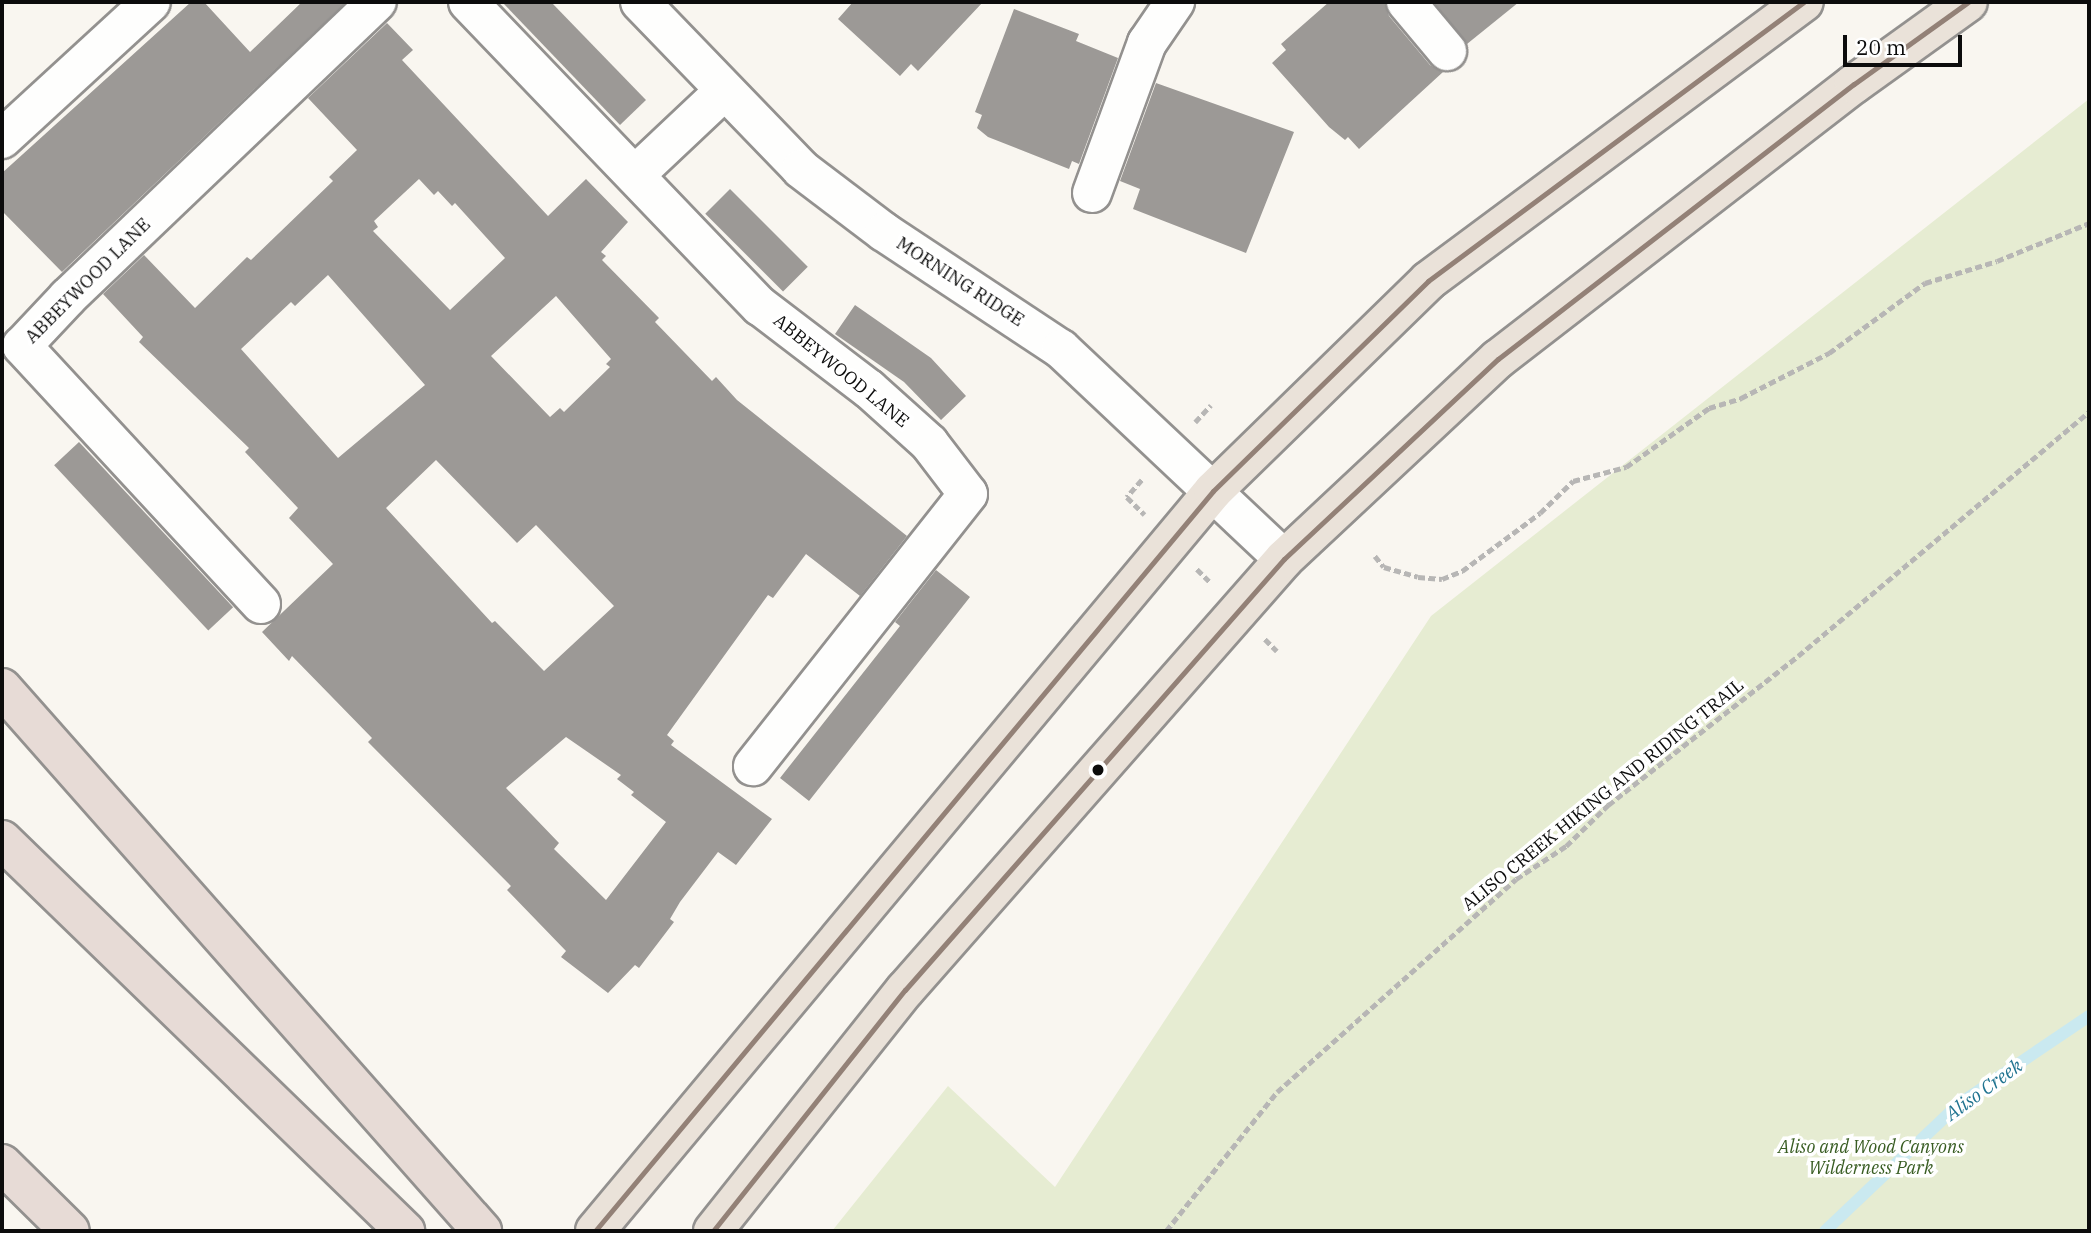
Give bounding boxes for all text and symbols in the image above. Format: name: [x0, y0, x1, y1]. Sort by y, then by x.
scale bar: [1846, 21, 1965, 65]
text: 20 m: [1856, 33, 1906, 61]
street label: ABBEYWOOD LANE: [21, 214, 155, 348]
street label: MORNING RIDGE: [892, 233, 1028, 331]
street label: ABBEYWOOD LANE: [769, 310, 913, 432]
street label: ALISO CREEK HIKING AND RIDING TRAIL: [1458, 675, 1748, 915]
unlabelled marker: [1091, 763, 1105, 777]
water label: Aliso Creek: [1941, 1054, 2027, 1126]
park label: Aliso and Wood Canyons Wilderness Park: [1778, 1137, 1964, 1180]

